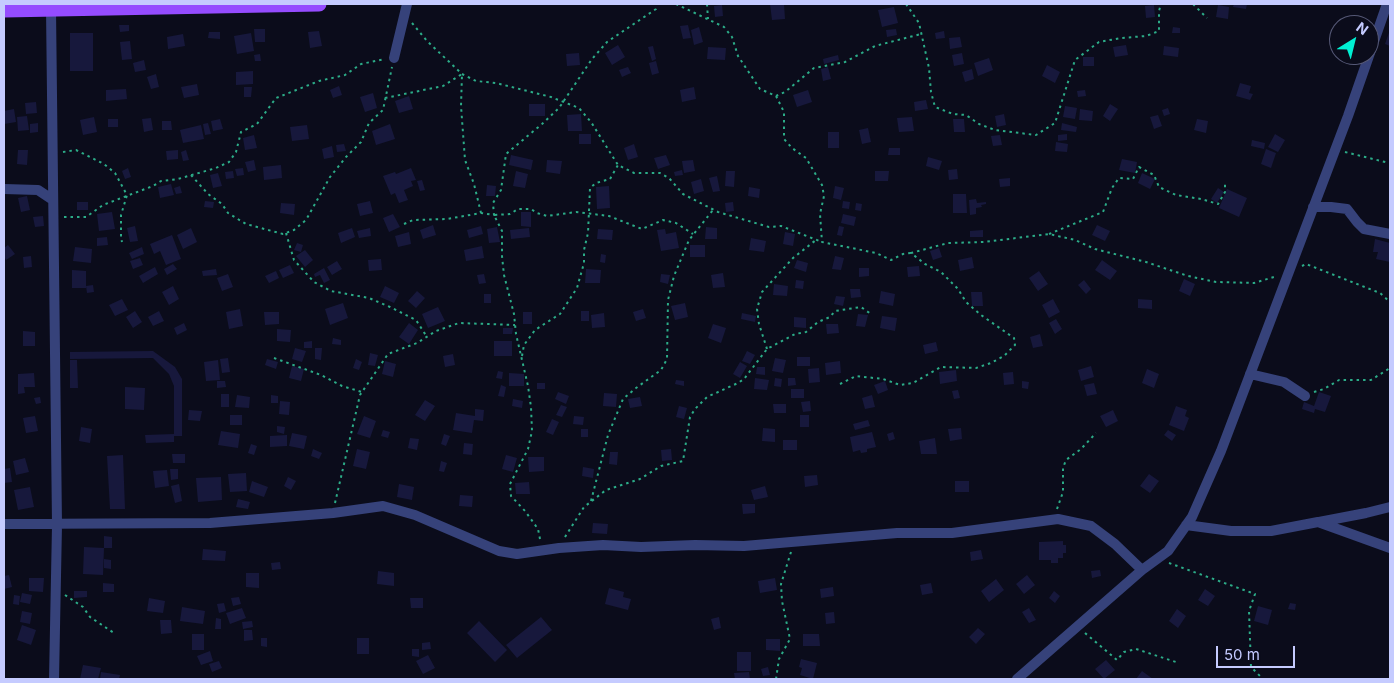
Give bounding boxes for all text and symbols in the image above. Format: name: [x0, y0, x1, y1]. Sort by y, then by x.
north arrow: [1329, 15, 1379, 65]
text: N: [1353, 18, 1372, 38]
scale bar: [1219, 636, 1298, 668]
text: 50 m: [1224, 645, 1260, 664]

